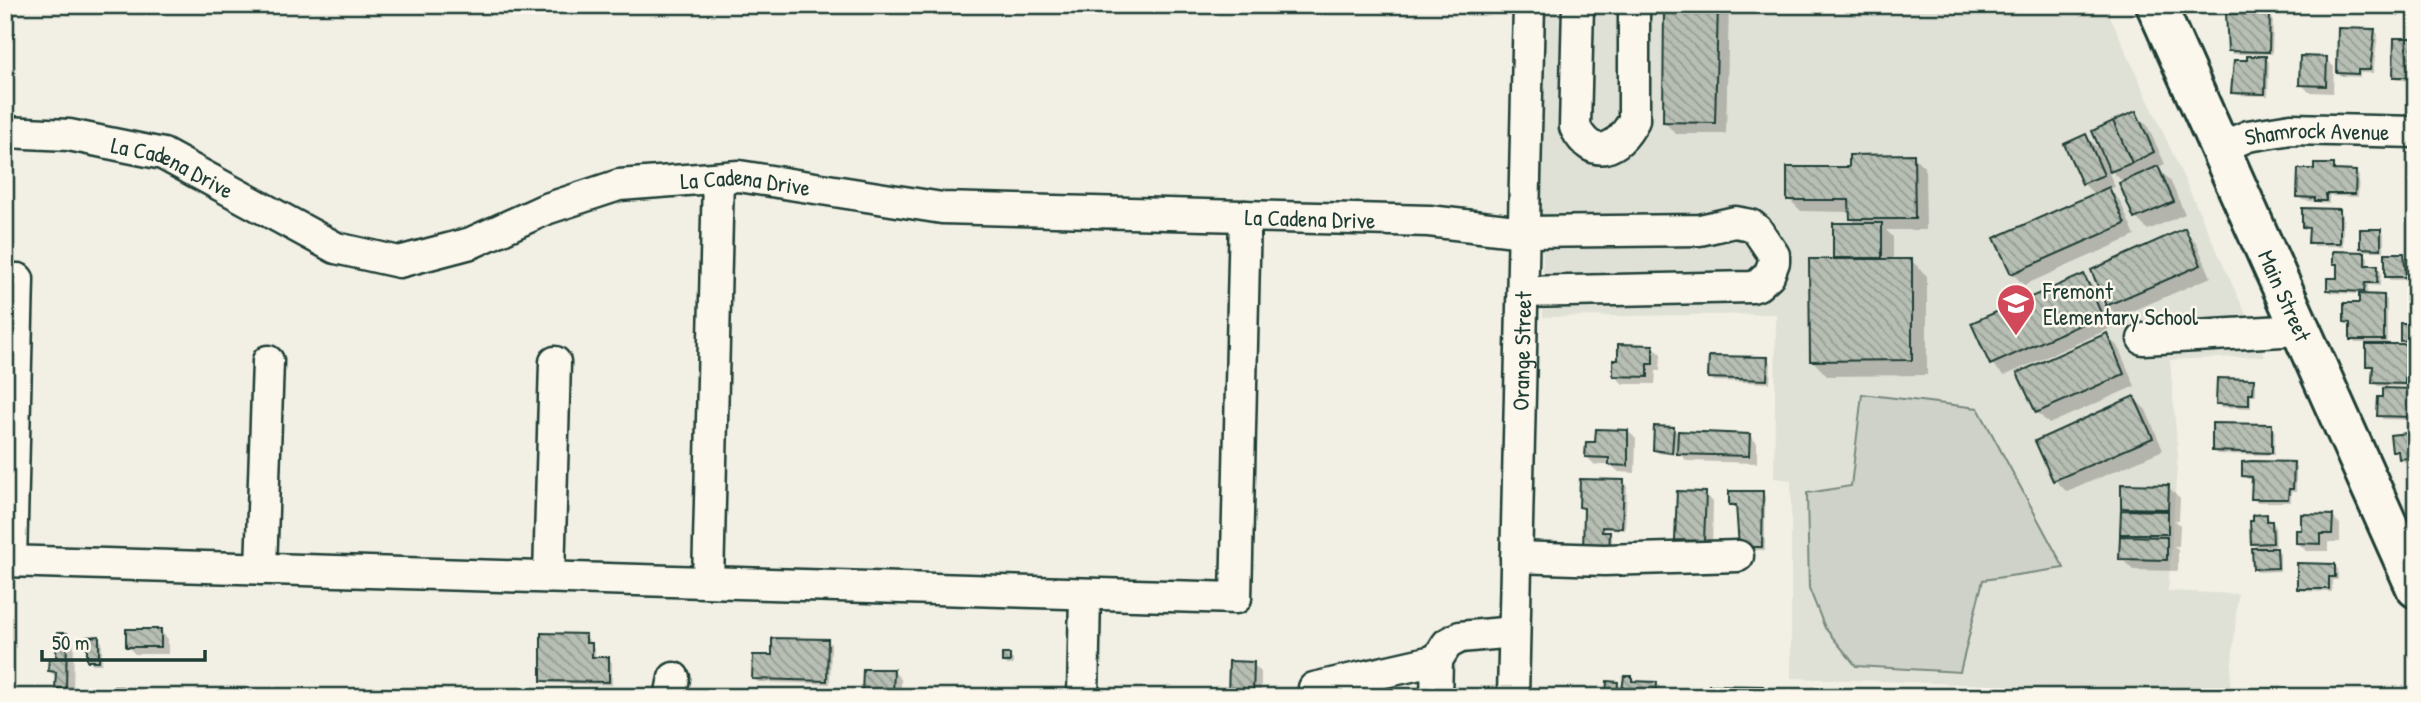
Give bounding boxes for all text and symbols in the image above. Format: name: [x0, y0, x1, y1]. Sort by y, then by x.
street label: Shamrock Avenue: [2242, 113, 2390, 152]
street label: La Cadena Drive: [109, 128, 239, 205]
street label: La Cadena Drive: [679, 160, 813, 203]
street label: La Cadena Drive: [1244, 201, 1376, 235]
street label: Main Street: [2252, 245, 2320, 347]
place label: Fremont Elementary School: [2042, 275, 2199, 332]
school or university icon: Fremont Elementary School: [1995, 282, 2037, 337]
street label: Orange Street: [1504, 290, 1538, 411]
scale bar: [42, 618, 205, 662]
text: 50 m: [52, 628, 89, 657]

